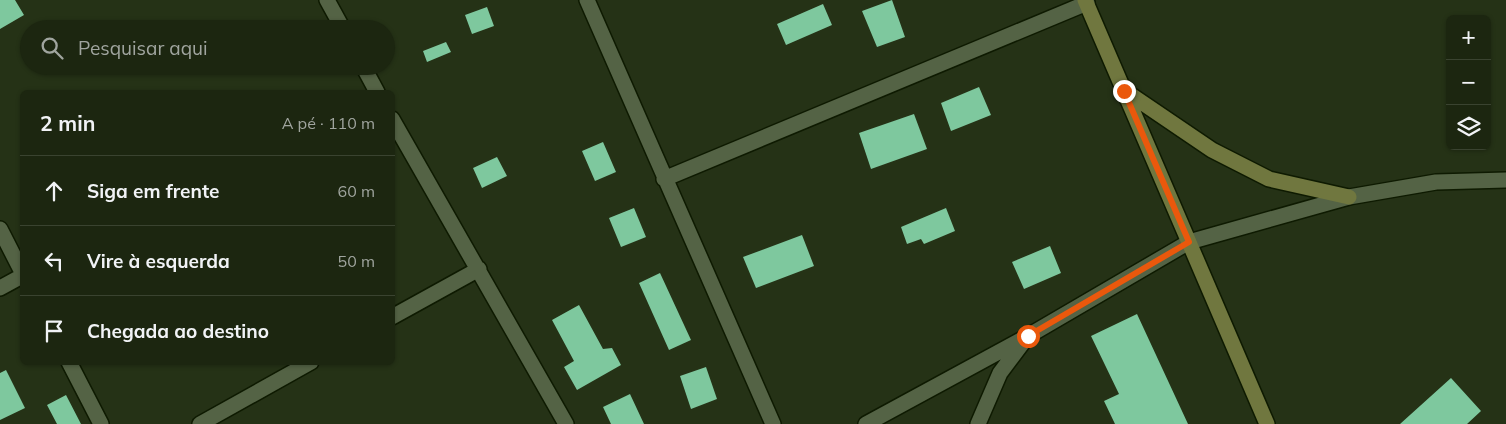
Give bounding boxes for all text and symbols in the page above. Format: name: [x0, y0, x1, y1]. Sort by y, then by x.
map controls: [1446, 15, 1491, 150]
button: +: [1446, 15, 1491, 60]
search box: [20, 20, 395, 75]
icon: search: [38, 34, 66, 62]
text: Pesquisar aqui: [78, 36, 208, 60]
button: −: [1446, 60, 1491, 105]
route end: [1113, 80, 1136, 103]
button: layers: [1446, 105, 1491, 150]
text: 2 min: [40, 110, 95, 136]
text: A pé · 110 m: [282, 113, 375, 133]
icon: ahead: [40, 177, 68, 205]
text: Siga em frente: [87, 179, 219, 203]
text: 60 m: [338, 181, 375, 201]
icon: left: [40, 247, 68, 275]
text: Vire à esquerda: [87, 249, 230, 273]
text: 50 m: [338, 251, 375, 271]
icon: arrive: [40, 317, 68, 345]
text: Chegada ao destino: [87, 319, 269, 343]
route start: [1017, 325, 1040, 348]

